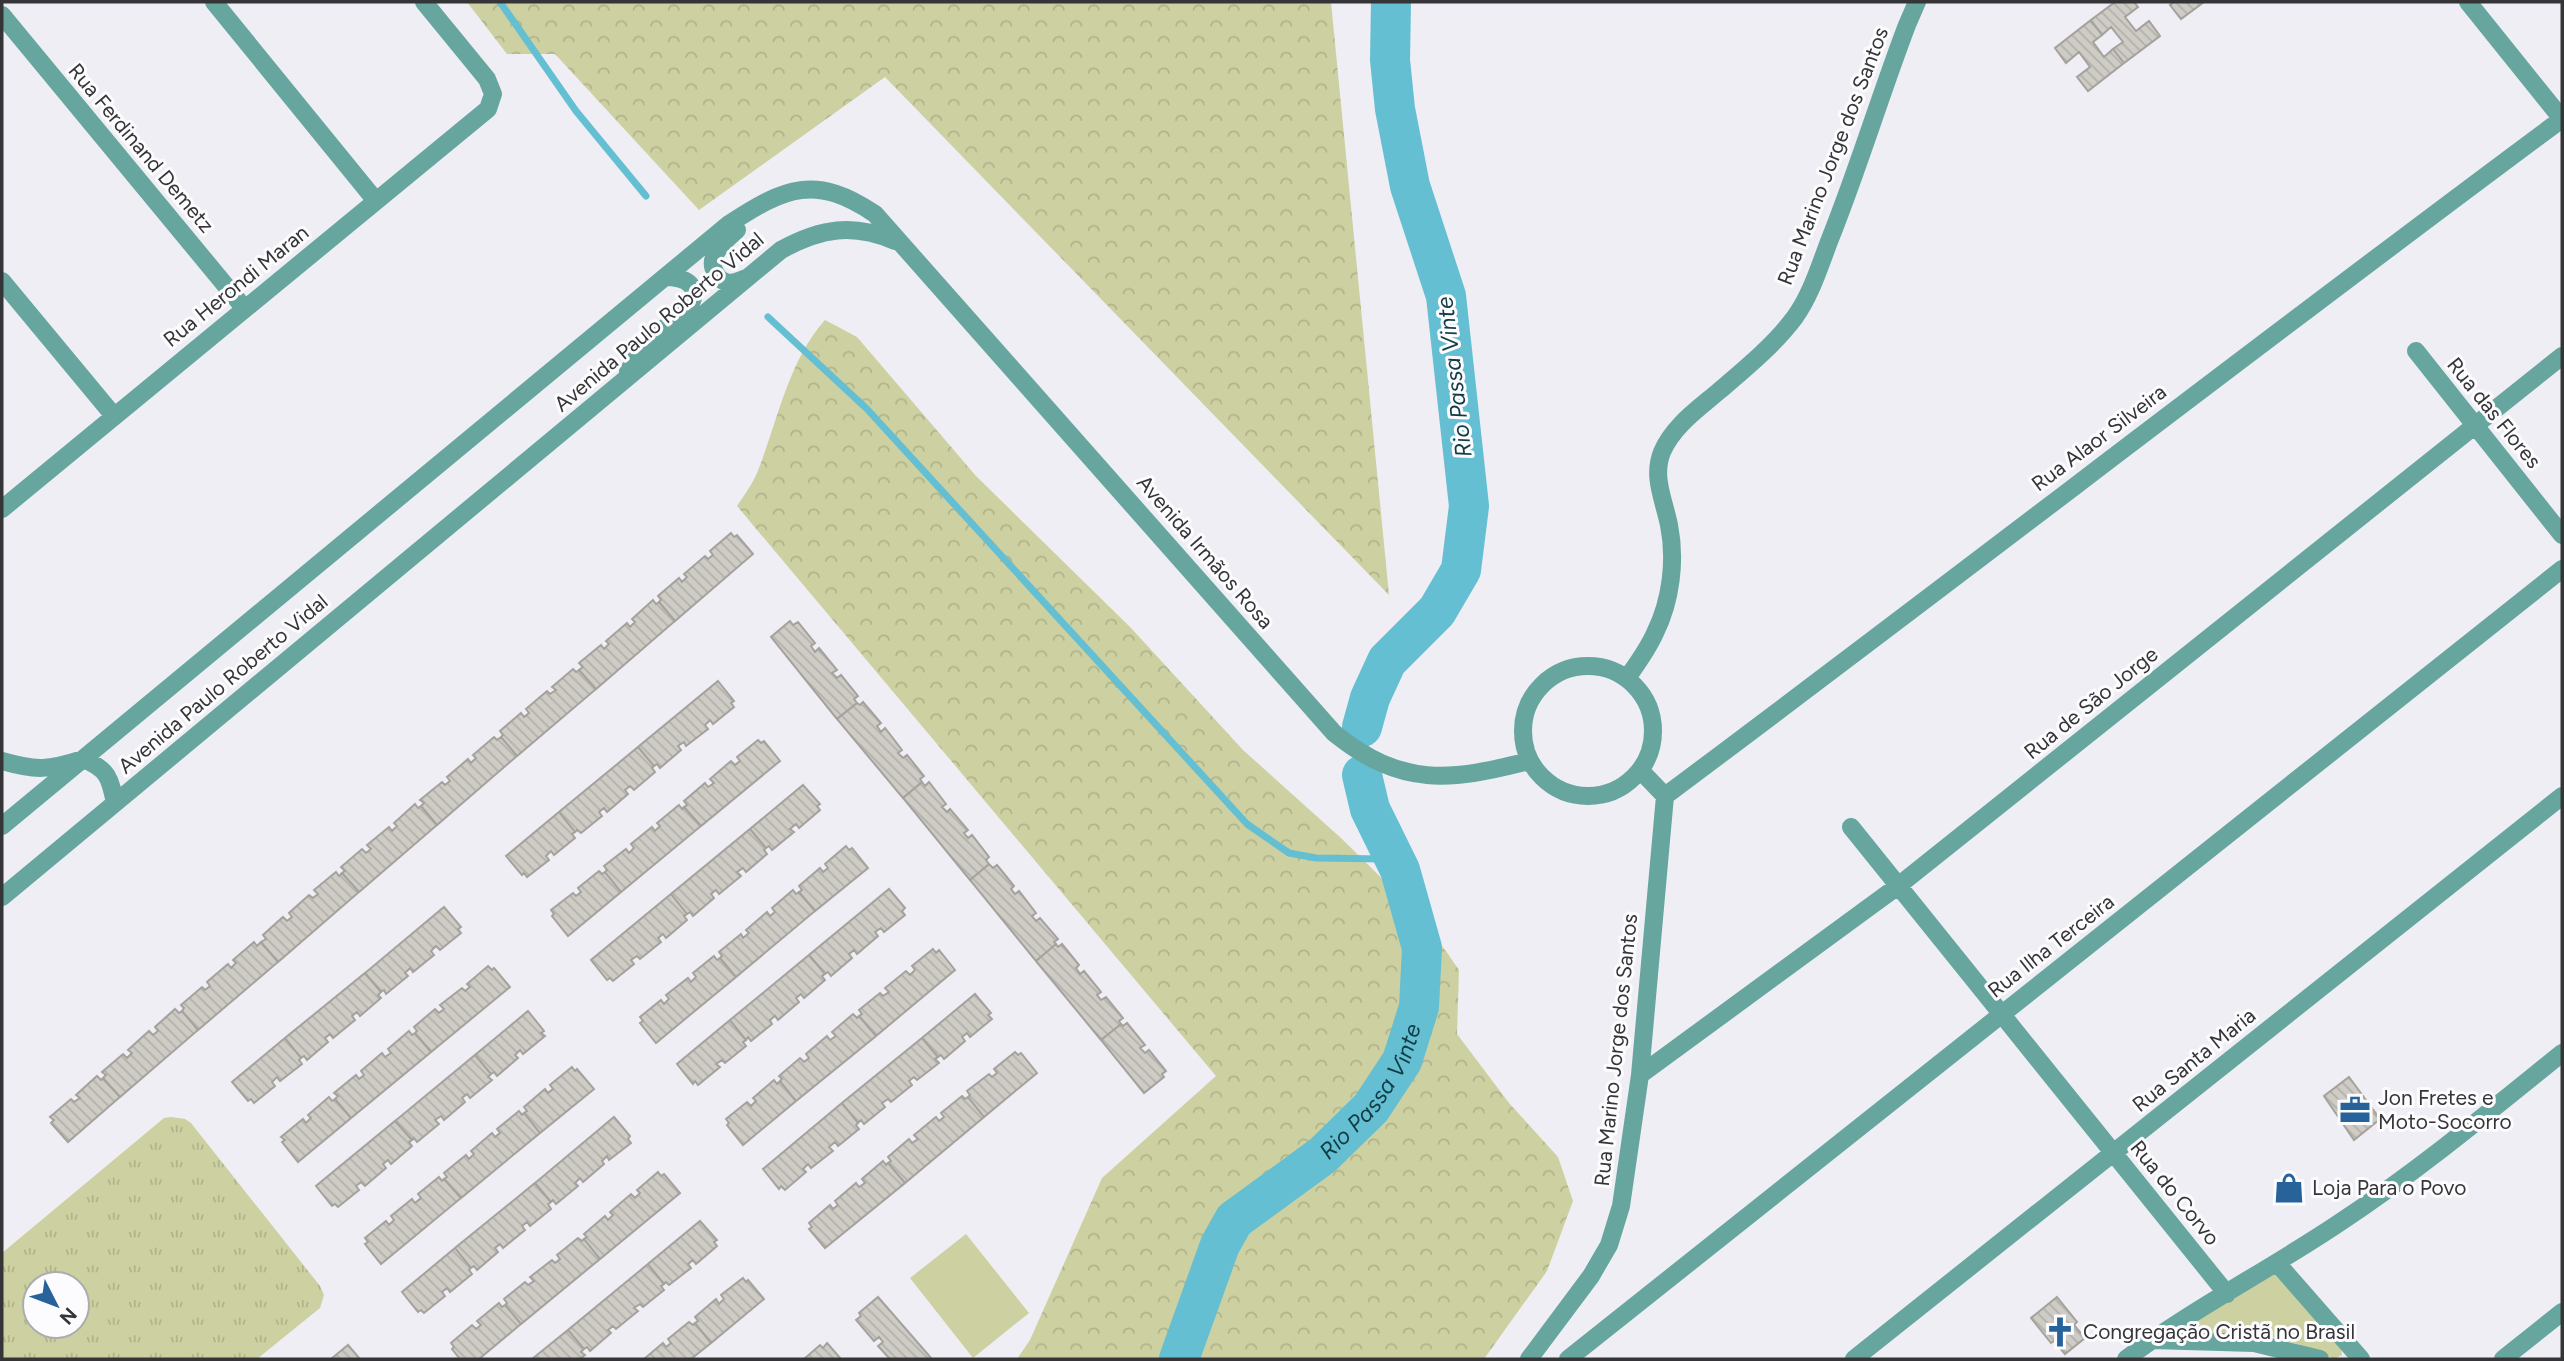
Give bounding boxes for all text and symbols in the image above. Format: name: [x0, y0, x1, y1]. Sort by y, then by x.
street label: Rua Marino Jorge dos Santos: [1772, 23, 1893, 288]
street label: Rua Ferdinand Demetz: [63, 58, 219, 237]
street label: Rua Herondi Maran: [158, 219, 313, 352]
street label: Avenida Paulo Roberto Vidal: [549, 227, 769, 417]
water label: Rio Passa Vinte: [1430, 295, 1478, 459]
street label: Rua das Flores: [2442, 352, 2547, 473]
street label: Rua Alaor Silveira: [2026, 379, 2171, 496]
street label: Avenida Irmãos Rosa: [1132, 470, 1279, 634]
street label: Avenida Paulo Roberto Vidal: [113, 589, 333, 779]
street label: Rua de São Jorge: [2019, 641, 2162, 764]
street label: Rua Ilha Terceira: [1983, 889, 2119, 1003]
street label: Rua Marino Jorge dos Santos: [1589, 912, 1642, 1188]
street label: Rua Santa Maria: [2127, 1002, 2260, 1117]
water label: Rio Passa Vinte: [1313, 1020, 1427, 1165]
place label: Jon Fretes e Moto-Socorro: [2378, 1085, 2512, 1134]
office icon: Jon Fretes e Moto-Socorro: [2338, 1093, 2372, 1127]
street label: Rua do Corvo: [2125, 1135, 2225, 1250]
shop icon: Loja Para o Povo: [2272, 1171, 2306, 1205]
place label: Loja Para o Povo: [2312, 1175, 2466, 1200]
north arrow: [21, 1270, 91, 1340]
text: N: [55, 1303, 82, 1329]
church icon: Congregação Cristã no Brasil: [2043, 1315, 2077, 1349]
place label: Congregação Cristã no Brasil: [2083, 1319, 2355, 1344]

